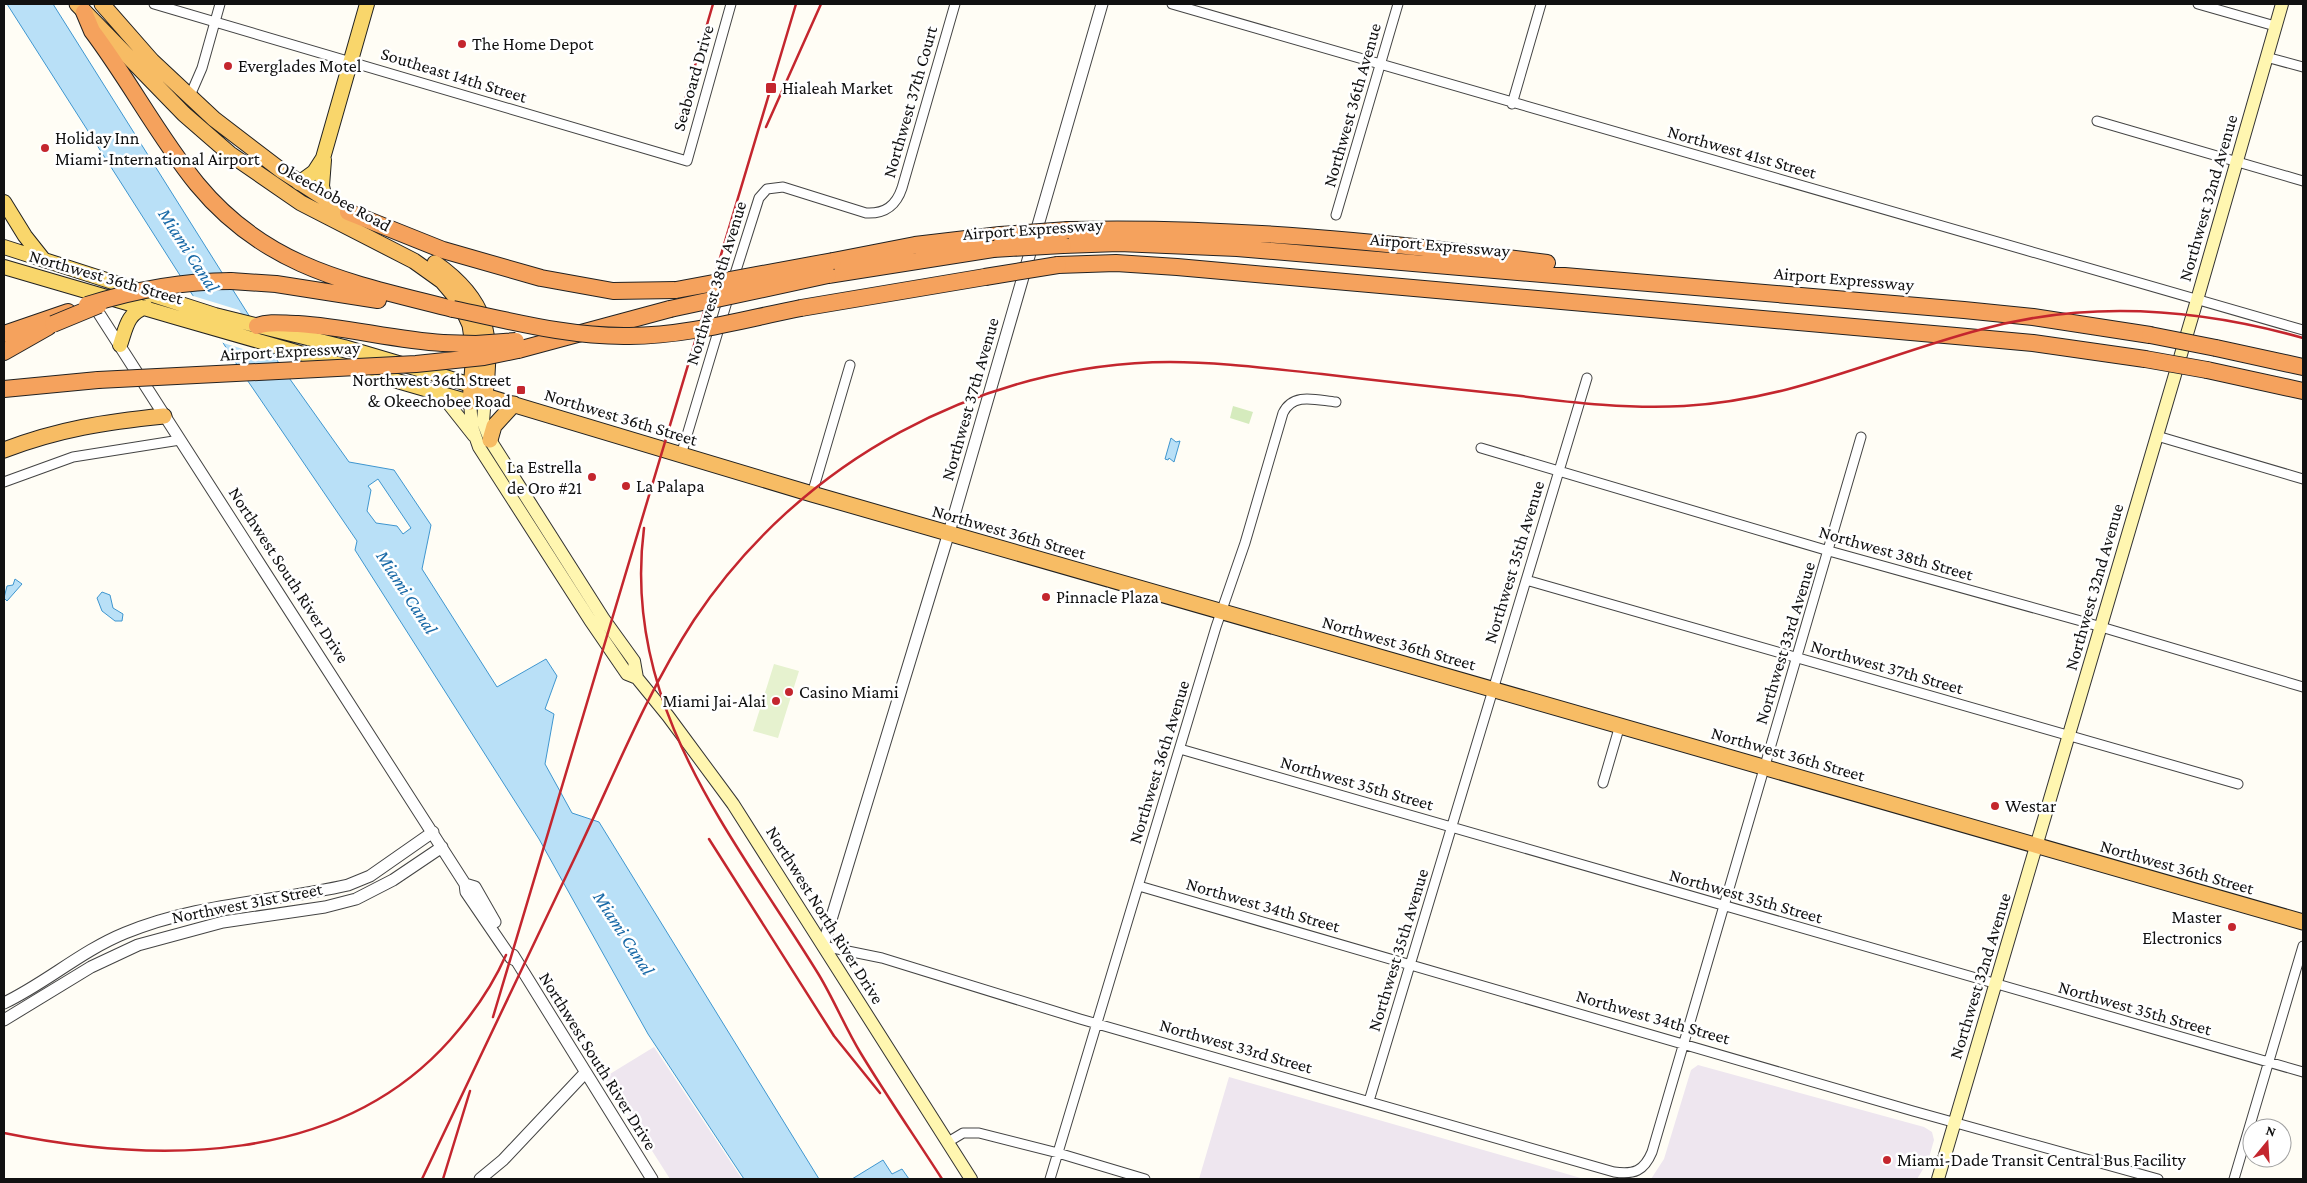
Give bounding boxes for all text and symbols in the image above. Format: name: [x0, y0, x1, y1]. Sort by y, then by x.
street label: Northwest 36th Avenue: [1319, 21, 1385, 189]
street label: Seaboard Drive: [668, 23, 718, 133]
street label: Northwest 37th Court: [879, 23, 942, 180]
place label: The Home Depot: [472, 34, 595, 54]
marker: The Home Depot: [456, 38, 468, 50]
street label: Southeast 14th Street: [379, 43, 530, 107]
place label: Everglades Motel: [238, 56, 362, 76]
marker: Everglades Motel: [222, 60, 234, 72]
place label: Hialeah Market: [782, 78, 894, 98]
marker: Hialeah Market: [764, 81, 778, 95]
street label: Northwest 32nd Avenue: [2175, 112, 2241, 284]
street label: Northwest 41st Street: [1665, 121, 1820, 183]
place label: Holiday Inn Miami-International Airport: [55, 128, 261, 169]
marker: Holiday Inn Miami-International Airport: [39, 142, 51, 154]
street label: Okeechobee Road: [273, 156, 395, 236]
street label: Northwest 38th Avenue: [682, 199, 750, 367]
water label: Miami Canal: [154, 203, 224, 296]
street label: Airport Expressway: [962, 214, 1104, 244]
street label: Airport Expressway: [1369, 229, 1512, 261]
street label: Northwest 36th Street: [27, 246, 186, 309]
street label: Airport Expressway: [1773, 263, 1916, 295]
street label: Northwest 37th Avenue: [937, 315, 1003, 483]
street label: Airport Expressway: [219, 337, 361, 365]
place label: Northwest 36th Street & Okeechobee Road: [352, 370, 512, 411]
marker: Northwest 36th Street & Okeechobee Road: [515, 384, 527, 396]
street label: Northwest 36th Street: [542, 384, 701, 450]
place label: La Estrella de Oro #21: [507, 457, 582, 498]
marker: La Estrella de Oro #21: [586, 471, 598, 483]
place label: La Palapa: [636, 476, 705, 496]
street label: Northwest 35th Avenue: [1480, 478, 1548, 646]
marker: La Palapa: [620, 480, 632, 492]
street label: Northwest South River Drive: [225, 483, 353, 667]
street label: Northwest 36th Street: [930, 501, 1089, 564]
street label: Northwest 32nd Avenue: [2061, 501, 2127, 673]
street label: Northwest 38th Street: [1817, 521, 1976, 585]
water label: Miami Canal: [372, 545, 442, 638]
street label: Northwest 33rd Avenue: [1751, 559, 1819, 727]
place label: Pinnacle Plaza: [1056, 587, 1159, 607]
marker: Pinnacle Plaza: [1040, 591, 1052, 603]
street label: Northwest 36th Street: [1320, 612, 1479, 675]
street label: Northwest 37th Street: [1808, 636, 1967, 699]
street label: Northwest 36th Avenue: [1125, 678, 1193, 846]
place label: Casino Miami: [799, 682, 899, 702]
marker: Casino Miami: [783, 686, 795, 698]
place label: Miami Jai-Alai: [663, 691, 766, 711]
marker: Miami Jai-Alai: [770, 695, 782, 707]
street label: Northwest 36th Street: [1709, 723, 1868, 786]
street label: Northwest 35th Street: [1278, 752, 1437, 815]
place label: Westar: [2005, 796, 2057, 816]
marker: Westar: [1989, 800, 2001, 812]
street label: Northwest North River Drive: [762, 822, 888, 1008]
street label: Northwest 36th Street: [2098, 836, 2257, 899]
street label: Northwest 35th Street: [1667, 865, 1826, 928]
street label: Northwest 35th Avenue: [1364, 866, 1432, 1034]
street label: Northwest 34th Street: [1184, 873, 1343, 937]
street label: Northwest 31st Street: [170, 878, 325, 927]
water label: Miami Canal: [589, 886, 659, 979]
street label: Northwest 32nd Avenue: [1945, 890, 2015, 1061]
place label: Master Electronics: [2142, 907, 2223, 948]
marker: Master Electronics: [2226, 921, 2238, 933]
street label: Northwest South River Drive: [535, 969, 661, 1154]
street label: Northwest 35th Street: [2056, 977, 2215, 1040]
street label: Northwest 34th Street: [1574, 985, 1733, 1049]
street label: Northwest 33rd Street: [1157, 1015, 1316, 1078]
north arrow: [2242, 1118, 2292, 1168]
text: N: [2264, 1122, 2278, 1140]
place label: Miami-Dade Transit Central Bus Facility: [1897, 1150, 2186, 1170]
marker: Miami-Dade Transit Central Bus Facility: [1881, 1154, 1893, 1166]

